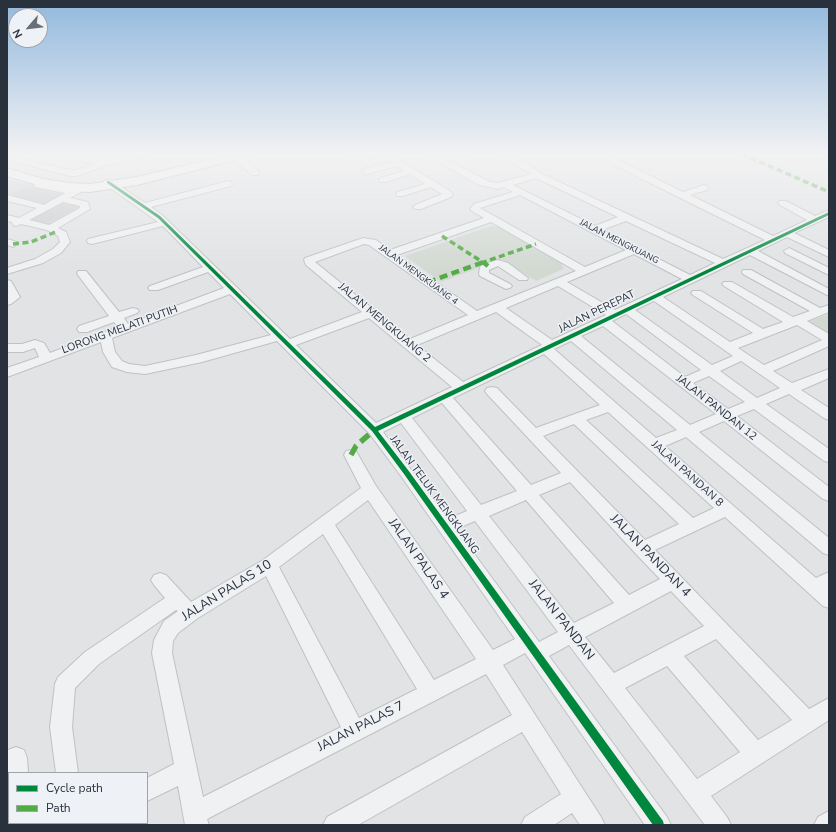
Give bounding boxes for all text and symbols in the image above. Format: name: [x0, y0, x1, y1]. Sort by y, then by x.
north arrow: [8, 8, 48, 48]
text: N: [9, 26, 26, 41]
street label: JALAN MENGKUANG: [578, 217, 660, 267]
street label: JALAN MENGKUANG 4: [376, 243, 460, 307]
street label: JALAN MENGKUANG 2: [335, 280, 433, 366]
street label: JALAN PEREPAT: [557, 288, 637, 336]
street label: LORONG MELATI PUTIH: [60, 303, 180, 357]
street label: JALAN PANDAN 12: [673, 372, 759, 444]
street label: JALAN TELUK MENGKUANG: [386, 433, 482, 557]
street label: JALAN PANDAN 8: [648, 438, 726, 510]
street label: JALAN PANDAN 4: [607, 511, 693, 601]
street label: JALAN PALAS 4: [384, 516, 452, 602]
street label: JALAN PALAS 10: [179, 557, 275, 625]
street label: JALAN PANDAN: [525, 577, 597, 663]
street label: JALAN PALAS 7: [315, 698, 407, 756]
legend: [8, 772, 148, 824]
text: Cycle path: [46, 780, 103, 796]
text: Path: [46, 800, 71, 816]

